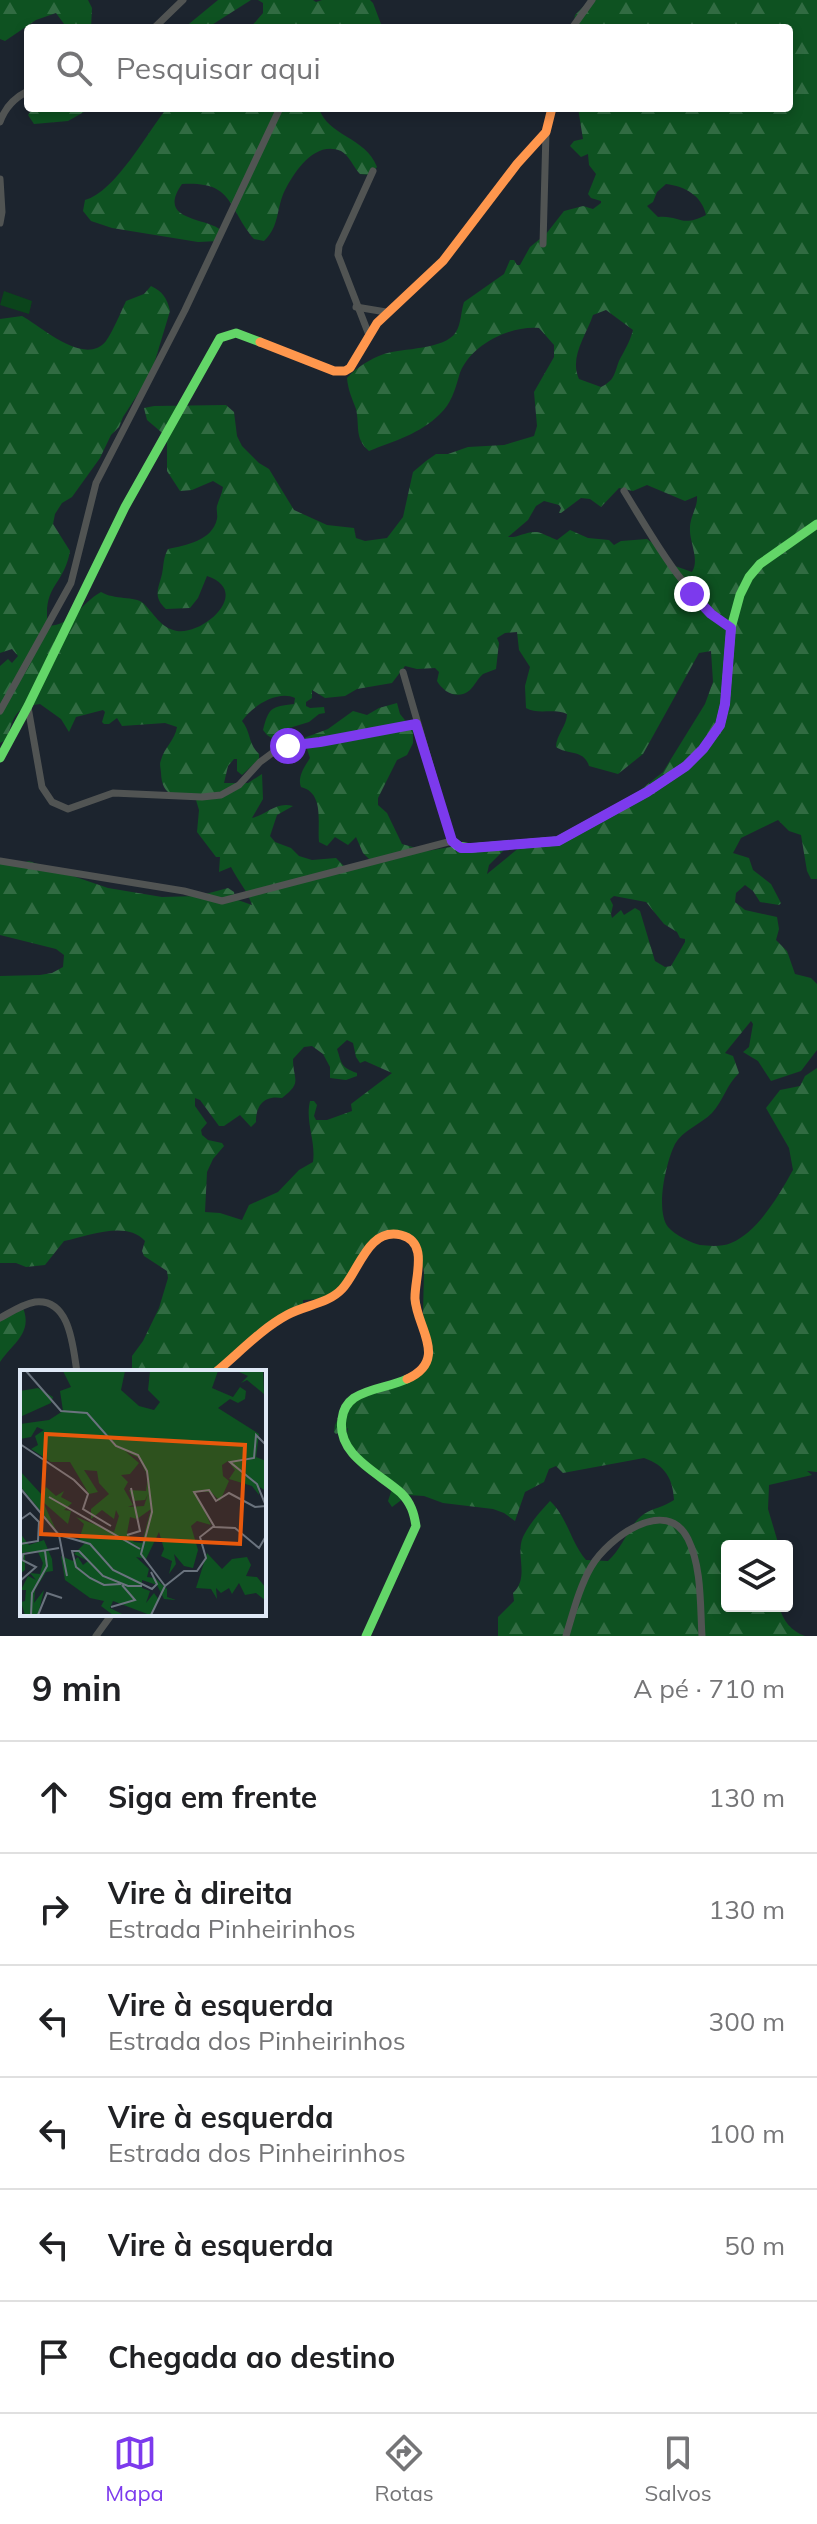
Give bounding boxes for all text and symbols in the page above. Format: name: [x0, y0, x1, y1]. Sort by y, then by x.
search box: [24, 24, 793, 112]
icon: search: [52, 46, 96, 90]
text: Pesquisar aqui: [116, 49, 321, 87]
route end: [674, 576, 710, 612]
route start: [270, 728, 306, 764]
inset map: [20, 1370, 266, 1616]
map controls: [721, 1540, 793, 1612]
button: layers: [721, 1540, 793, 1612]
text: 9 min: [32, 1667, 122, 1710]
text: A pé · 710 m: [633, 1672, 785, 1705]
icon: ahead: [32, 1775, 76, 1819]
text: Siga em frente: [108, 1778, 317, 1816]
text: 130 m: [709, 1781, 785, 1814]
text: Vire à direita: [108, 1874, 293, 1912]
icon: right: [32, 1887, 76, 1931]
text: 130 m: [709, 1893, 785, 1926]
text: Estrada Pinheirinhos: [108, 1912, 356, 1945]
text: Vire à esquerda: [108, 1986, 334, 2024]
icon: left: [32, 1999, 76, 2043]
text: 300 m: [709, 2005, 785, 2038]
text: Estrada dos Pinheirinhos: [108, 2024, 406, 2057]
text: Vire à esquerda: [108, 2098, 334, 2136]
icon: left: [32, 2111, 76, 2155]
text: 100 m: [709, 2117, 785, 2150]
text: Estrada dos Pinheirinhos: [108, 2136, 406, 2169]
icon: left: [32, 2223, 76, 2267]
text: Vire à esquerda: [108, 2226, 334, 2264]
text: 50 m: [724, 2229, 785, 2262]
icon: arrive: [32, 2335, 76, 2379]
text: Chegada ao destino: [108, 2338, 395, 2376]
tab: Mapa: [105, 2431, 164, 2507]
tab: Rotas: [375, 2431, 434, 2507]
tab: Salvos: [644, 2431, 712, 2507]

